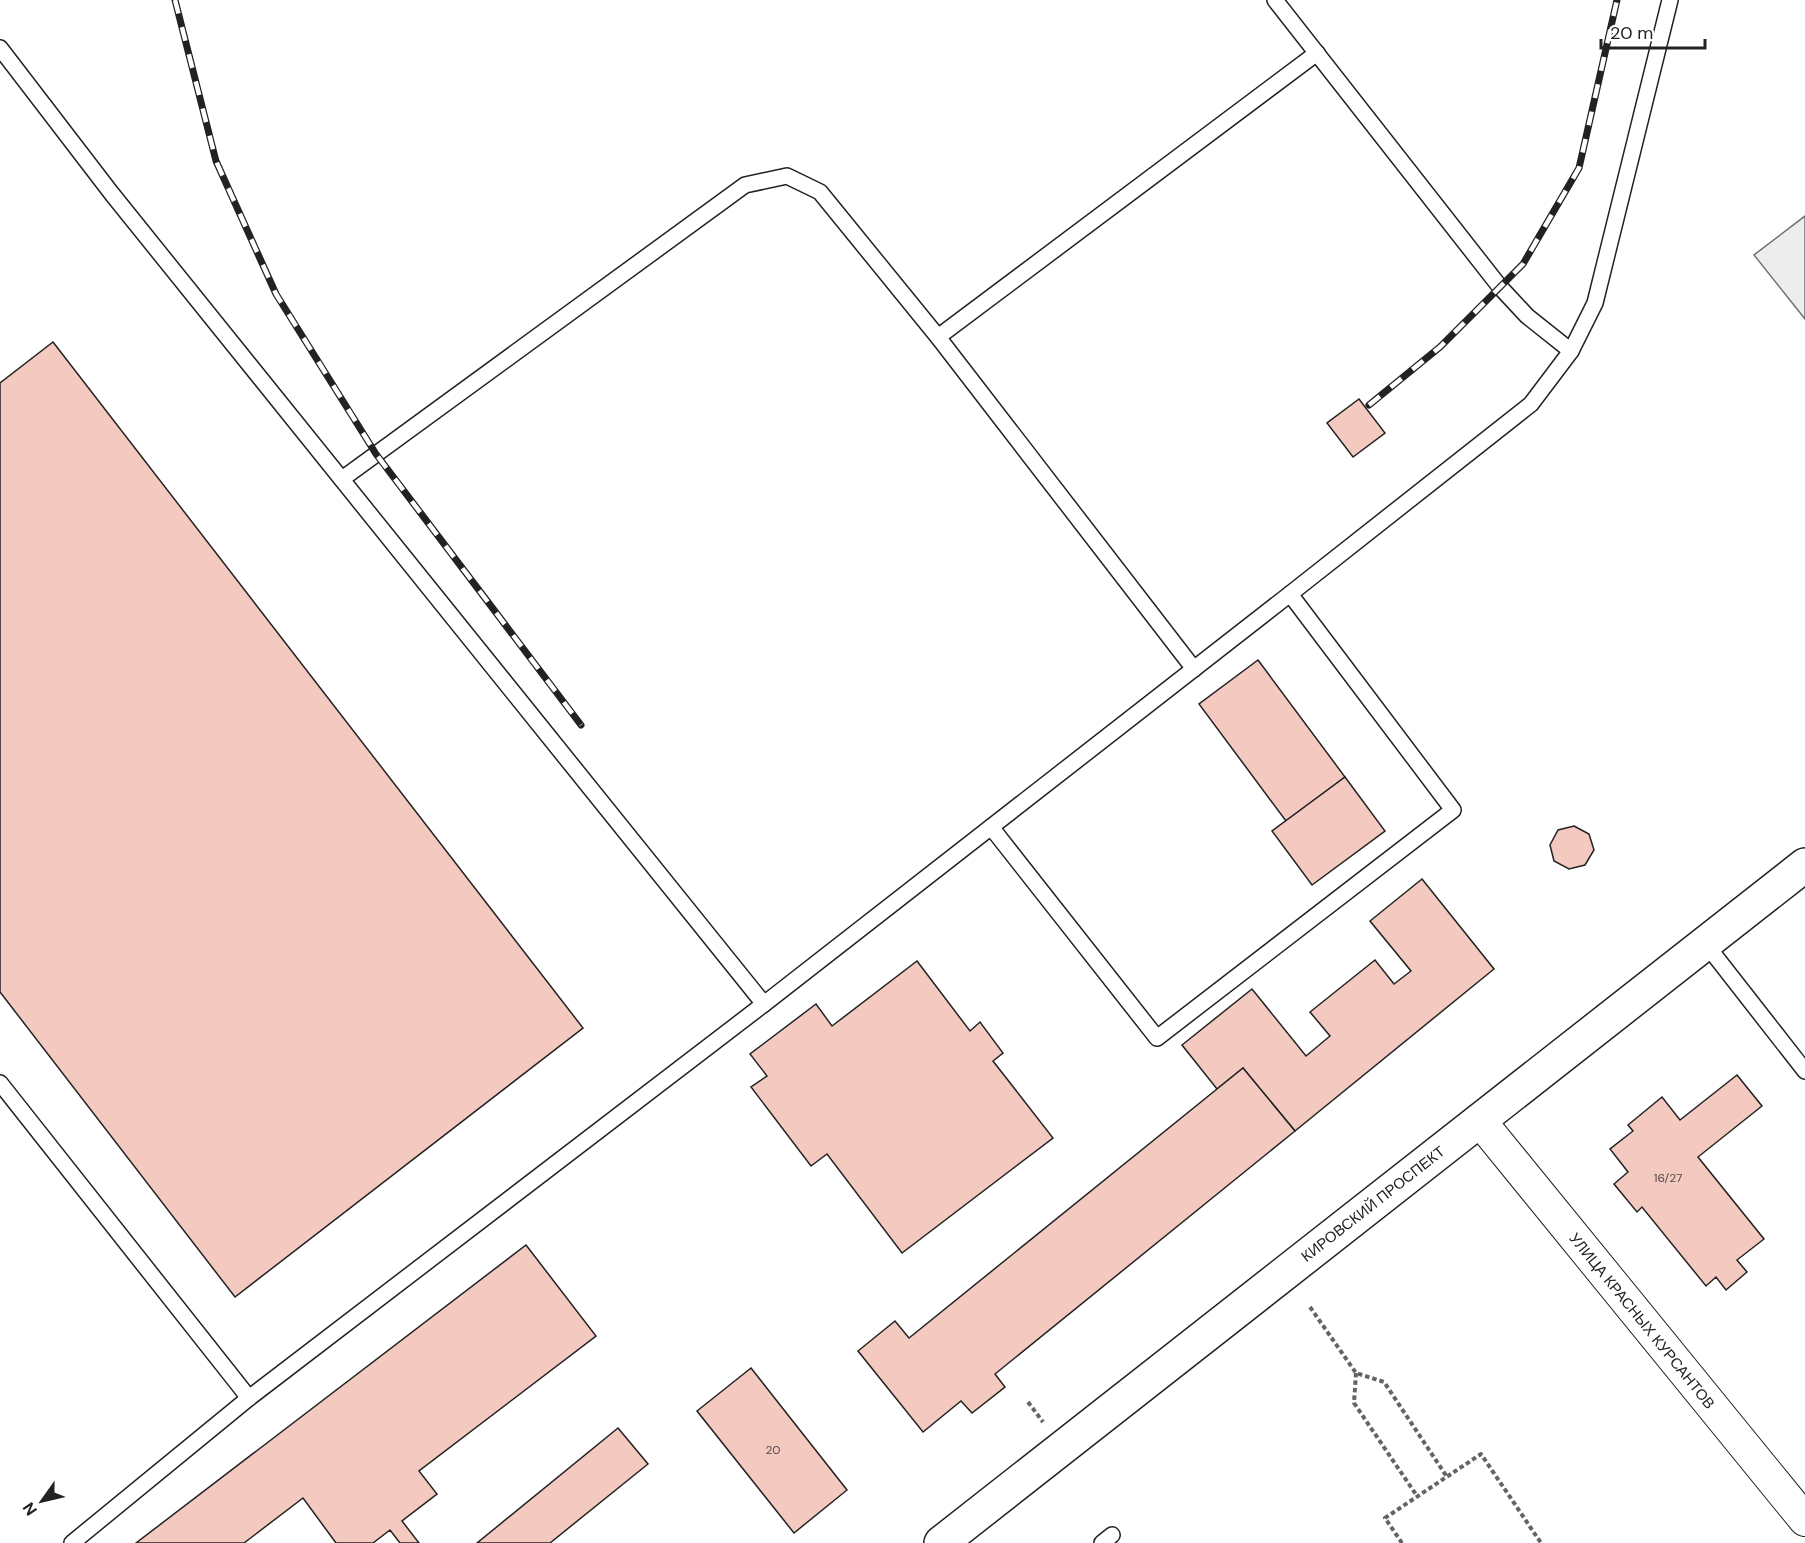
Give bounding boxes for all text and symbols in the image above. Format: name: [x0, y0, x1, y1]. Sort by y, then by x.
scale bar: [1601, 12, 1704, 50]
text: 20 m: [1610, 21, 1653, 45]
street label: КИРОВСКИЙ ПРОСПЕКТ: [1297, 1142, 1449, 1266]
house number: 16/27: [1654, 1170, 1682, 1186]
street label: УЛИЦА КРАСНЫХ КУРСАНТОВ: [1565, 1229, 1719, 1413]
house number: 20: [765, 1442, 781, 1458]
north arrow: [12, 1471, 72, 1531]
text: N: [18, 1498, 42, 1520]

